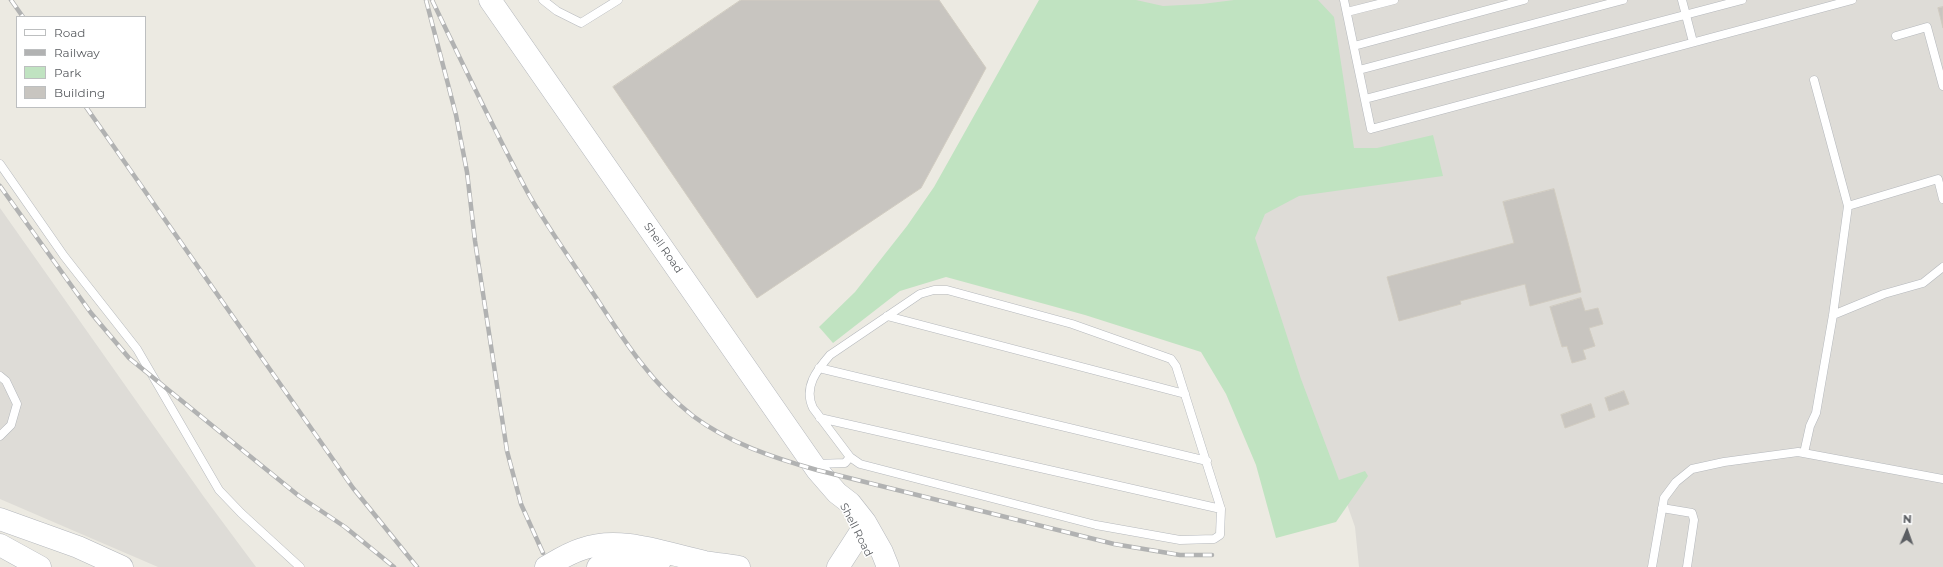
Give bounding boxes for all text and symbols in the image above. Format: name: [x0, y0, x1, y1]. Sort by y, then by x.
legend: [16, 16, 146, 108]
text: Road: [54, 25, 85, 40]
text: Railway: [54, 45, 100, 60]
text: Park: [54, 65, 81, 80]
text: Building: [54, 85, 105, 100]
street label: Shell Road: [641, 220, 685, 276]
street label: Shell Road: [837, 501, 875, 559]
north arrow: [1887, 511, 1927, 551]
text: N: [1903, 512, 1912, 526]

